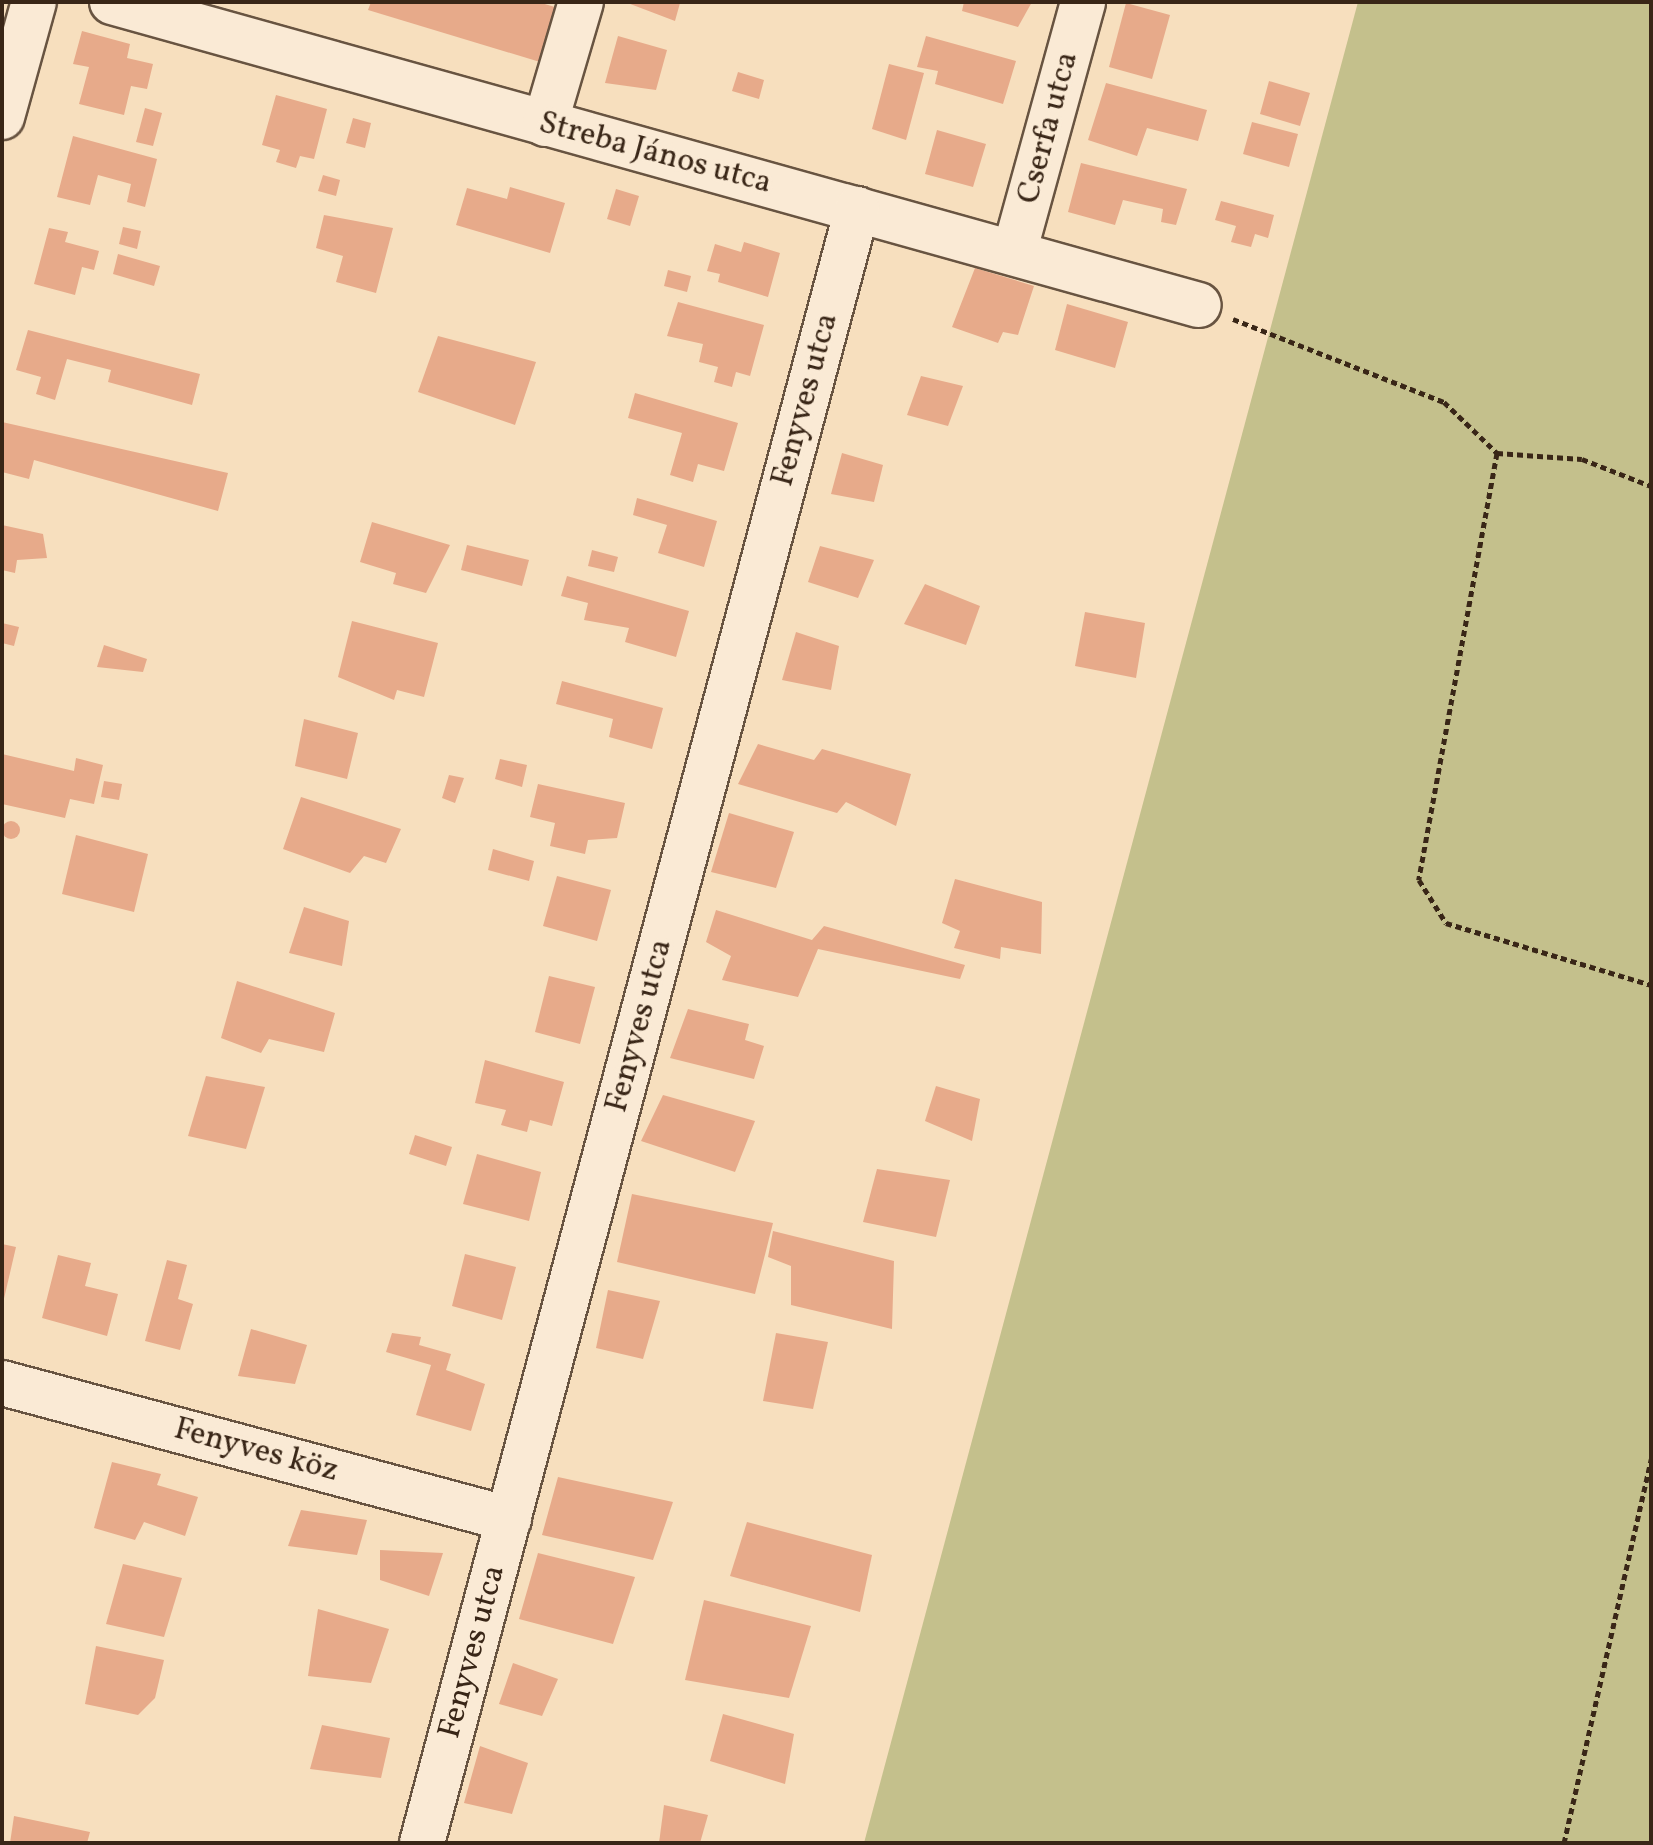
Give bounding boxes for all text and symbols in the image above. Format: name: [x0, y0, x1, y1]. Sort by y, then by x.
street label: Cserfa utca: [1010, 48, 1088, 208]
street label: Streba János utca: [535, 104, 775, 204]
street label: Fenyves utca: [764, 309, 848, 491]
street label: Fenyves utca: [598, 935, 682, 1117]
street label: Fenyves köz: [170, 1411, 342, 1491]
street label: Fenyves utca: [431, 1561, 515, 1743]

